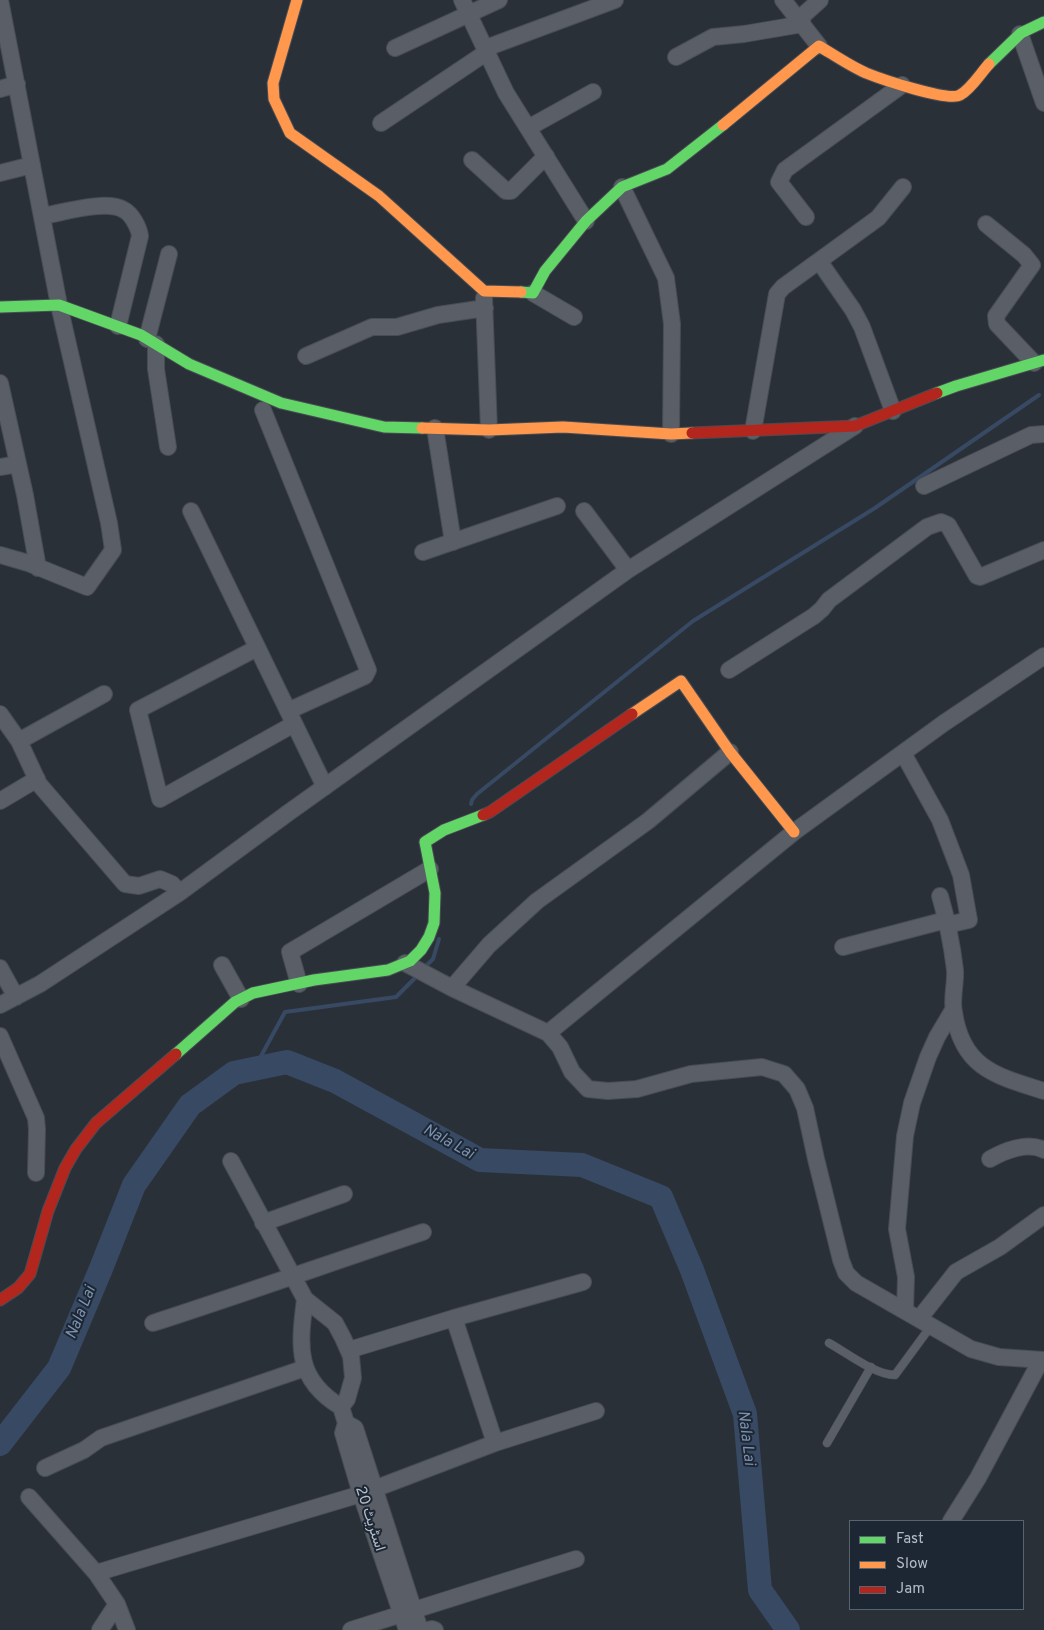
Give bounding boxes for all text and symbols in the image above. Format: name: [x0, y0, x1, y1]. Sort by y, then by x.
water label: Nala Lai: [419, 1121, 477, 1165]
water label: Nala Lai: [63, 1284, 101, 1342]
water label: Nala Lai: [732, 1409, 758, 1467]
street label: اسٹریٹ 20: [350, 1484, 388, 1554]
legend: [849, 1520, 1024, 1610]
text: Fast: [896, 1530, 924, 1549]
text: Slow: [896, 1555, 928, 1574]
text: Jam: [896, 1580, 925, 1599]

